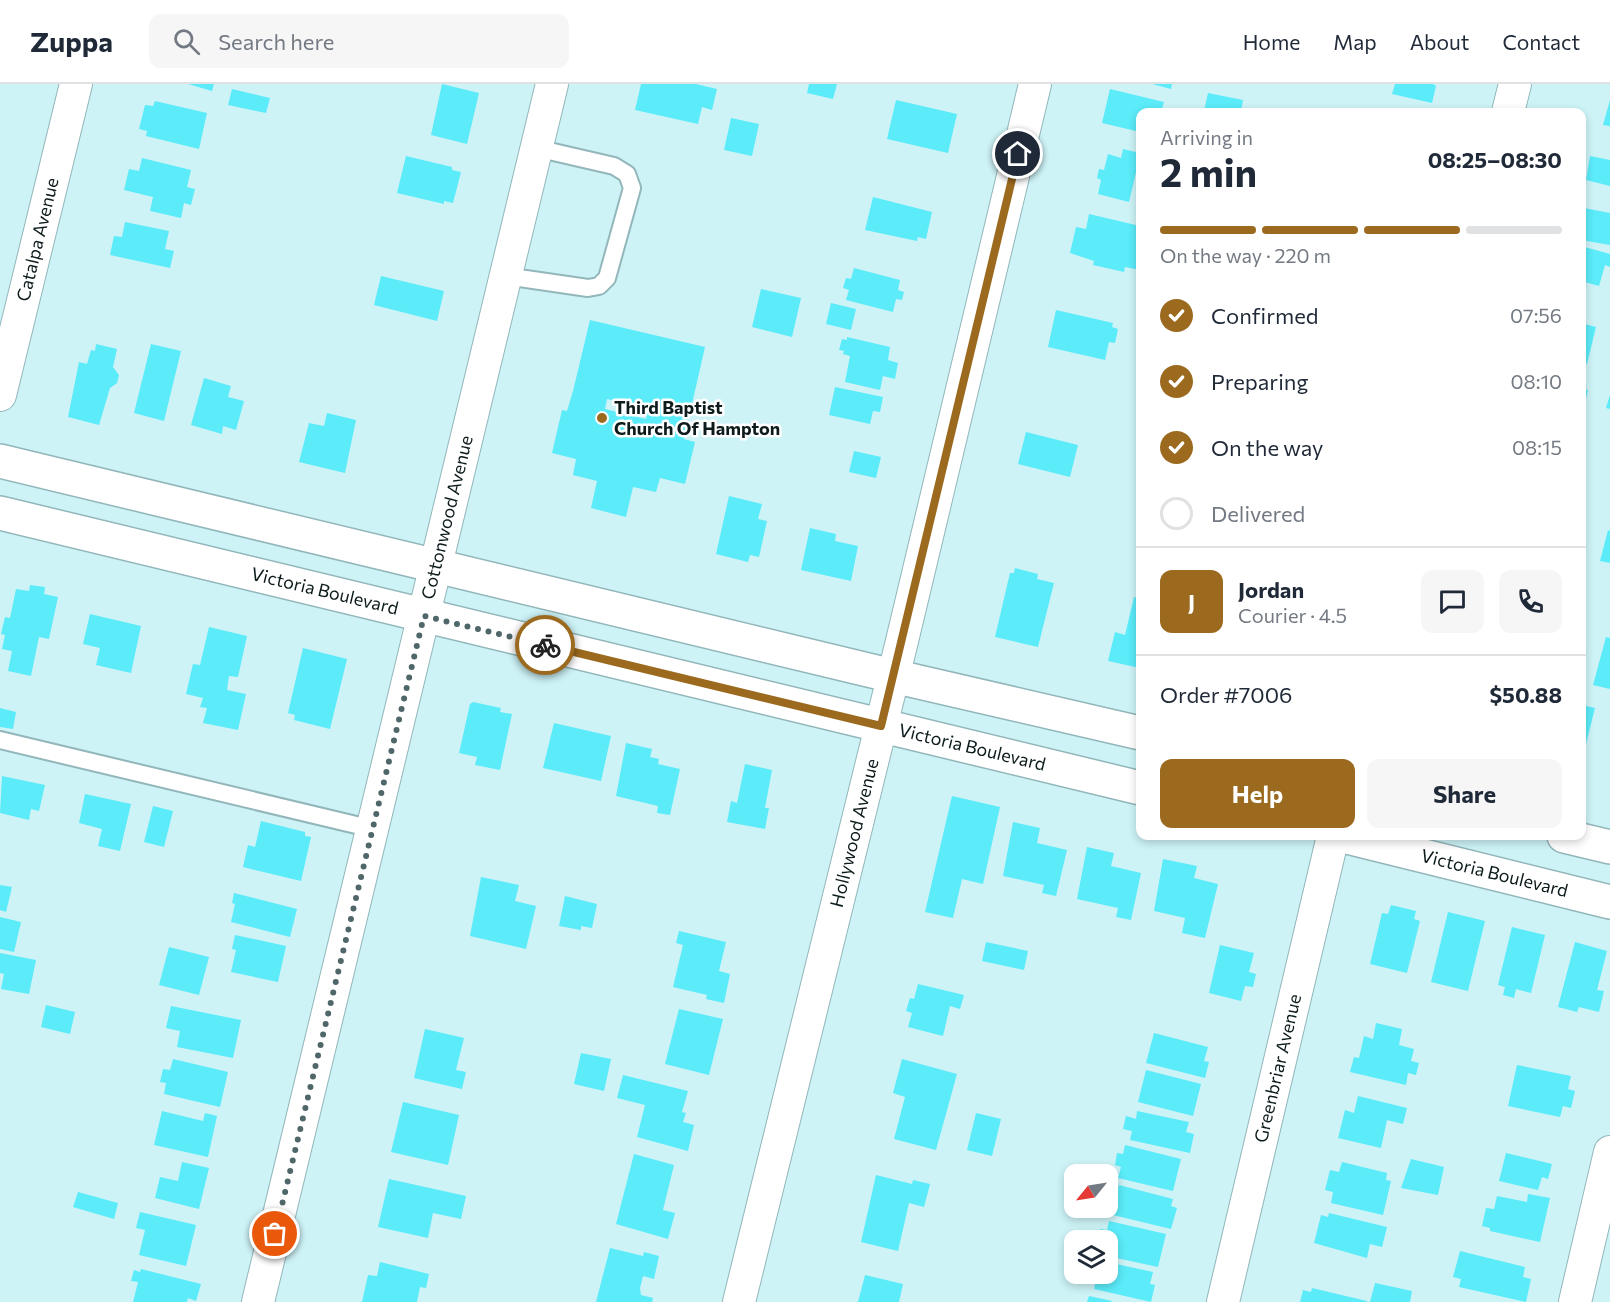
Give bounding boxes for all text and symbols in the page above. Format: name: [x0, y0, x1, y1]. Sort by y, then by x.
search box: [149, 14, 569, 68]
text: Zuppa: [30, 24, 113, 58]
icon: search: [170, 25, 203, 58]
text: Search here: [218, 28, 334, 55]
text: Home: [1243, 29, 1300, 54]
text: Map: [1333, 29, 1377, 54]
text: About: [1410, 29, 1469, 54]
text: Contact: [1502, 29, 1580, 54]
text: Arriving in: [1160, 125, 1253, 149]
pin: [992, 128, 1043, 179]
icon: home: [1001, 137, 1034, 170]
text: 08:25–08:30: [1428, 146, 1562, 173]
text: 2 min: [1160, 147, 1257, 195]
street label: Catalpa Avenue: [11, 175, 63, 304]
text: On the way · 220 m: [1160, 243, 1331, 267]
icon: check: [1160, 299, 1193, 332]
text: Confirmed: [1211, 302, 1318, 329]
text: 07:56: [1510, 303, 1562, 327]
icon: check: [1160, 365, 1193, 398]
text: Preparing: [1211, 368, 1308, 395]
text: 08:10: [1510, 369, 1562, 393]
place label: Third Baptist Church Of Hampton: [614, 396, 780, 439]
marker: Third Baptist Church Of Hampton: [595, 411, 609, 425]
icon: check: [1160, 431, 1193, 464]
street label: Cottonwood Avenue: [416, 433, 477, 602]
text: On the way: [1211, 434, 1323, 461]
text: 08:15: [1512, 435, 1562, 459]
text: Delivered: [1211, 500, 1305, 527]
street label: Victoria Boulevard: [249, 562, 401, 619]
button: chat: [1421, 570, 1484, 633]
button: phone: [1499, 570, 1562, 633]
text: Jordan: [1238, 576, 1304, 603]
text: J: [1188, 588, 1195, 615]
text: Courier · 4.5: [1238, 603, 1347, 627]
courier: [515, 615, 575, 675]
icon: bike: [529, 629, 562, 662]
text: Order #7006: [1160, 681, 1292, 708]
text: $50.88: [1489, 681, 1562, 708]
street label: Victoria Boulevard: [897, 718, 1048, 775]
street label: Hollywood Avenue: [825, 756, 883, 909]
button: Help: [1160, 759, 1355, 828]
button: Share: [1367, 759, 1562, 828]
street label: Victoria Boulevard: [1419, 844, 1570, 901]
street label: Greenbriar Avenue: [1249, 992, 1305, 1145]
north arrow: [1064, 1164, 1118, 1218]
map controls: [1064, 1164, 1118, 1284]
pin: [249, 1208, 300, 1259]
icon: bag: [258, 1217, 291, 1250]
button: layers: [1064, 1230, 1118, 1284]

